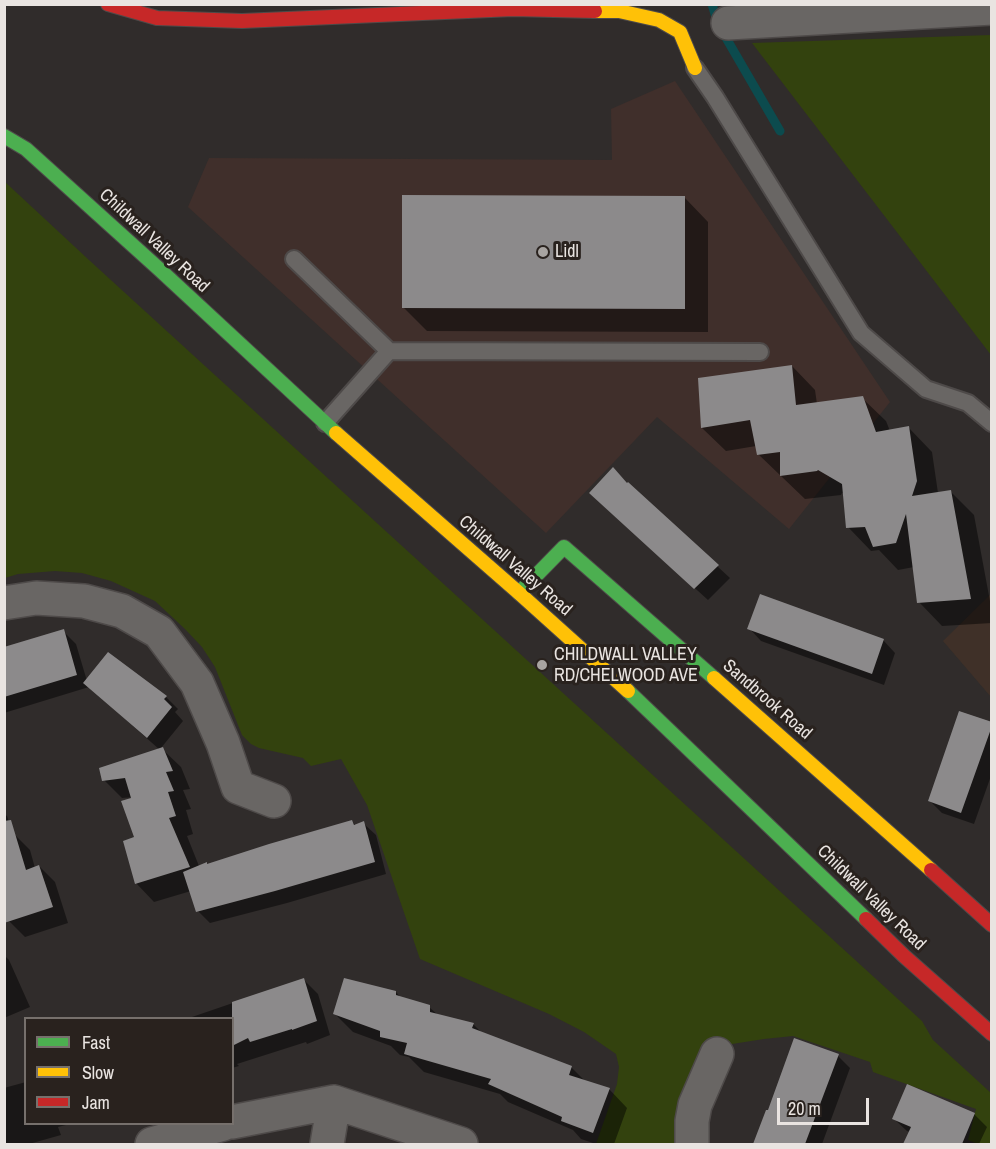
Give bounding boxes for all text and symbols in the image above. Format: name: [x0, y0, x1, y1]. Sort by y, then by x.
street label: Childwall Valley Road: [95, 185, 213, 297]
place label: Lidl: [555, 241, 579, 263]
marker: Lidl: [536, 245, 550, 259]
street label: Childwall Valley Road: [454, 511, 576, 621]
place label: CHILDWALL VALLEY RD/CHELWOOD AVE: [554, 644, 698, 686]
street label: Sandbrook Road: [718, 656, 816, 744]
marker: CHILDWALL VALLEY RD/CHELWOOD AVE: [535, 658, 549, 672]
street label: Childwall Valley Road: [812, 841, 930, 955]
legend: [24, 1017, 234, 1125]
text: Fast: [82, 1030, 110, 1055]
text: Slow: [82, 1060, 114, 1085]
scale bar: [780, 1086, 872, 1124]
text: Jam: [82, 1090, 110, 1115]
text: 20 m: [788, 1096, 821, 1121]

